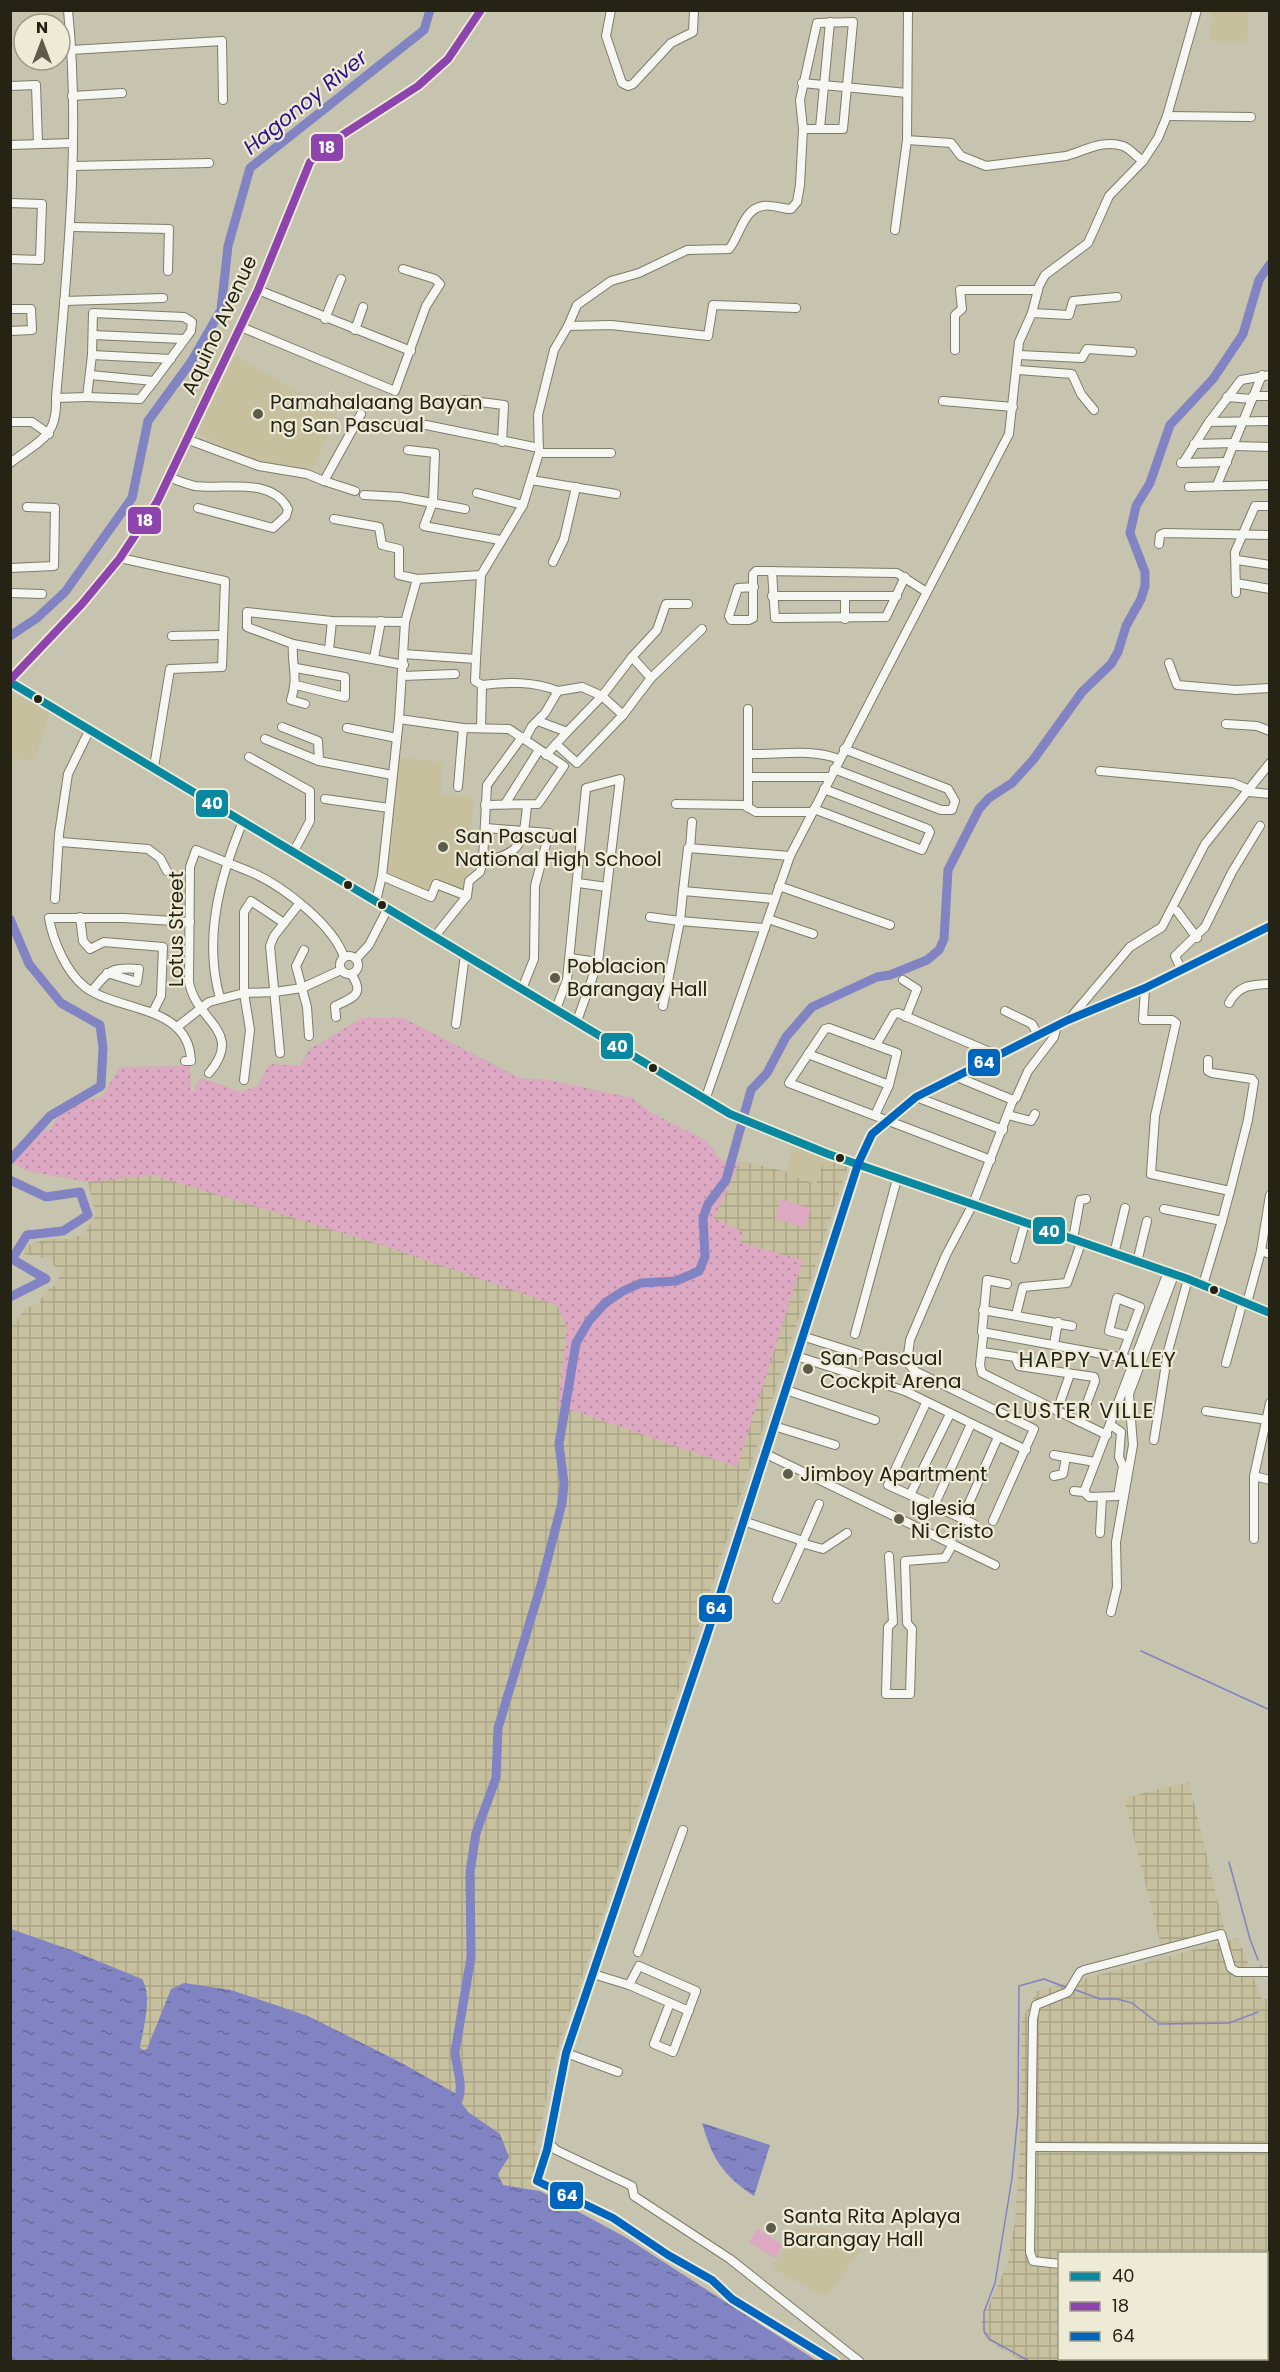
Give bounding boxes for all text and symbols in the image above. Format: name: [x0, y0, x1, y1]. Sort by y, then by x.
north arrow: [12, 12, 72, 72]
text: N: [36, 16, 48, 39]
water label: Hagonoy River: [237, 42, 374, 161]
line badge: 18: [310, 133, 344, 162]
text: 18: [319, 136, 335, 159]
street label: Aquino Avenue: [174, 251, 264, 399]
place label: Pamahalaang Bayan ng San Pascual: [270, 388, 483, 439]
marker: Pamahalaang Bayan ng San Pascual: [251, 407, 265, 421]
line badge: 18: [127, 506, 162, 535]
text: 18: [137, 509, 153, 532]
unlabelled marker: [32, 693, 44, 705]
line badge: 40: [195, 789, 229, 818]
text: 40: [201, 792, 223, 815]
place label: San Pascual National High School: [455, 822, 662, 873]
marker: San Pascual National High School: [436, 840, 450, 854]
street label: Lotus Street: [162, 871, 190, 987]
unlabelled marker: [342, 879, 354, 891]
unlabelled marker: [376, 899, 388, 911]
place label: Poblacion Barangay Hall: [567, 952, 707, 1003]
marker: Poblacion Barangay Hall: [548, 971, 562, 985]
line badge: 40: [600, 1032, 634, 1060]
text: 40: [606, 1035, 628, 1058]
line badge: 64: [967, 1048, 1001, 1077]
text: 64: [973, 1051, 995, 1074]
unlabelled marker: [647, 1062, 659, 1074]
unlabelled marker: [834, 1152, 846, 1164]
line badge: 40: [1032, 1216, 1066, 1245]
text: 40: [1038, 1220, 1060, 1243]
unlabelled marker: [1208, 1284, 1220, 1296]
place label: San Pascual Cockpit Arena: [820, 1344, 961, 1395]
district label: HAPPY VALLEY: [1019, 1345, 1177, 1374]
marker: San Pascual Cockpit Arena: [801, 1362, 815, 1376]
district label: CLUSTER VILLE: [995, 1396, 1155, 1425]
place label: Jimboy Apartment: [800, 1460, 987, 1488]
marker: Jimboy Apartment: [781, 1467, 795, 1481]
place label: Iglesia Ni Cristo: [911, 1494, 994, 1545]
marker: Iglesia Ni Cristo: [892, 1512, 906, 1526]
line badge: 64: [698, 1594, 733, 1623]
text: 64: [705, 1597, 727, 1620]
line badge: 64: [549, 2181, 584, 2210]
text: 64: [556, 2184, 578, 2207]
place label: Santa Rita Aplaya Barangay Hall: [783, 2202, 961, 2253]
marker: Santa Rita Aplaya Barangay Hall: [764, 2221, 778, 2235]
legend: [1058, 2252, 1268, 2360]
text: 40: [1112, 2263, 1135, 2288]
text: 18: [1112, 2293, 1129, 2318]
text: 64: [1112, 2323, 1135, 2348]

